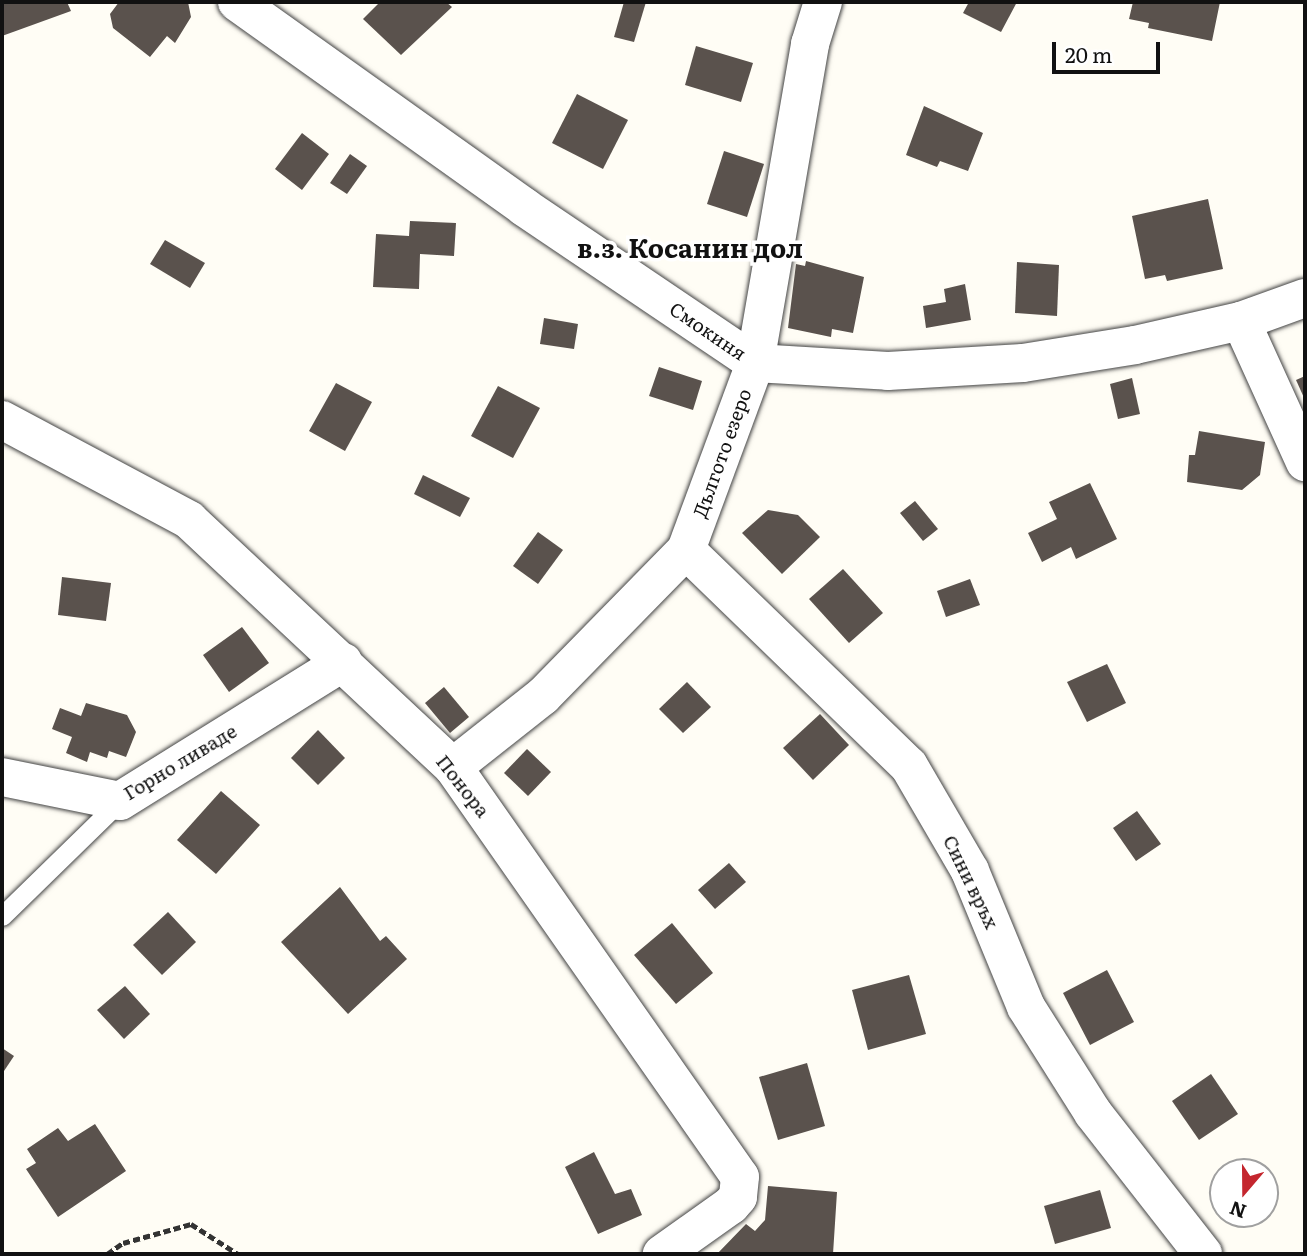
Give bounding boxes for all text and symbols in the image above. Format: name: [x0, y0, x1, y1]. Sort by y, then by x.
scale bar: [1055, 28, 1164, 72]
text: 20 m: [1065, 38, 1112, 69]
district label: в.з. Косанин дол: [577, 231, 803, 263]
street label: Смокиня: [665, 297, 751, 365]
street label: Дългото езеро: [688, 386, 756, 520]
street label: Горно ливаде: [119, 719, 241, 805]
street label: Понора: [432, 750, 494, 822]
street label: Сини връх: [939, 832, 1003, 932]
north arrow: [1209, 1158, 1279, 1228]
text: N: [1225, 1195, 1250, 1227]

